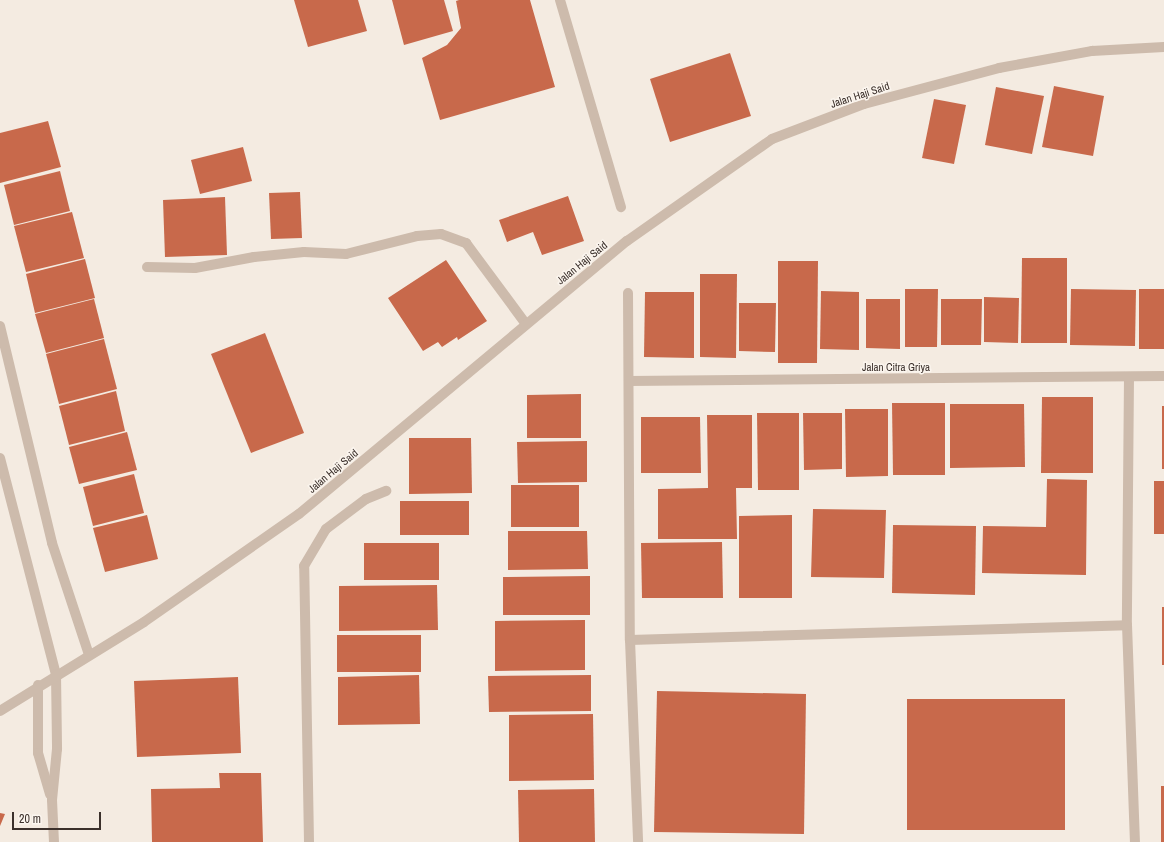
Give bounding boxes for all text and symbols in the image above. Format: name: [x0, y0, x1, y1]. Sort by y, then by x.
street label: Jalan Haji Said: [829, 79, 891, 111]
street label: Jalan Haji Said: [554, 239, 610, 287]
street label: Jalan Citra Griya: [862, 360, 930, 374]
street label: Jalan Haji Said: [305, 446, 361, 496]
scale bar: [14, 804, 103, 830]
text: 20 m: [19, 811, 41, 827]

